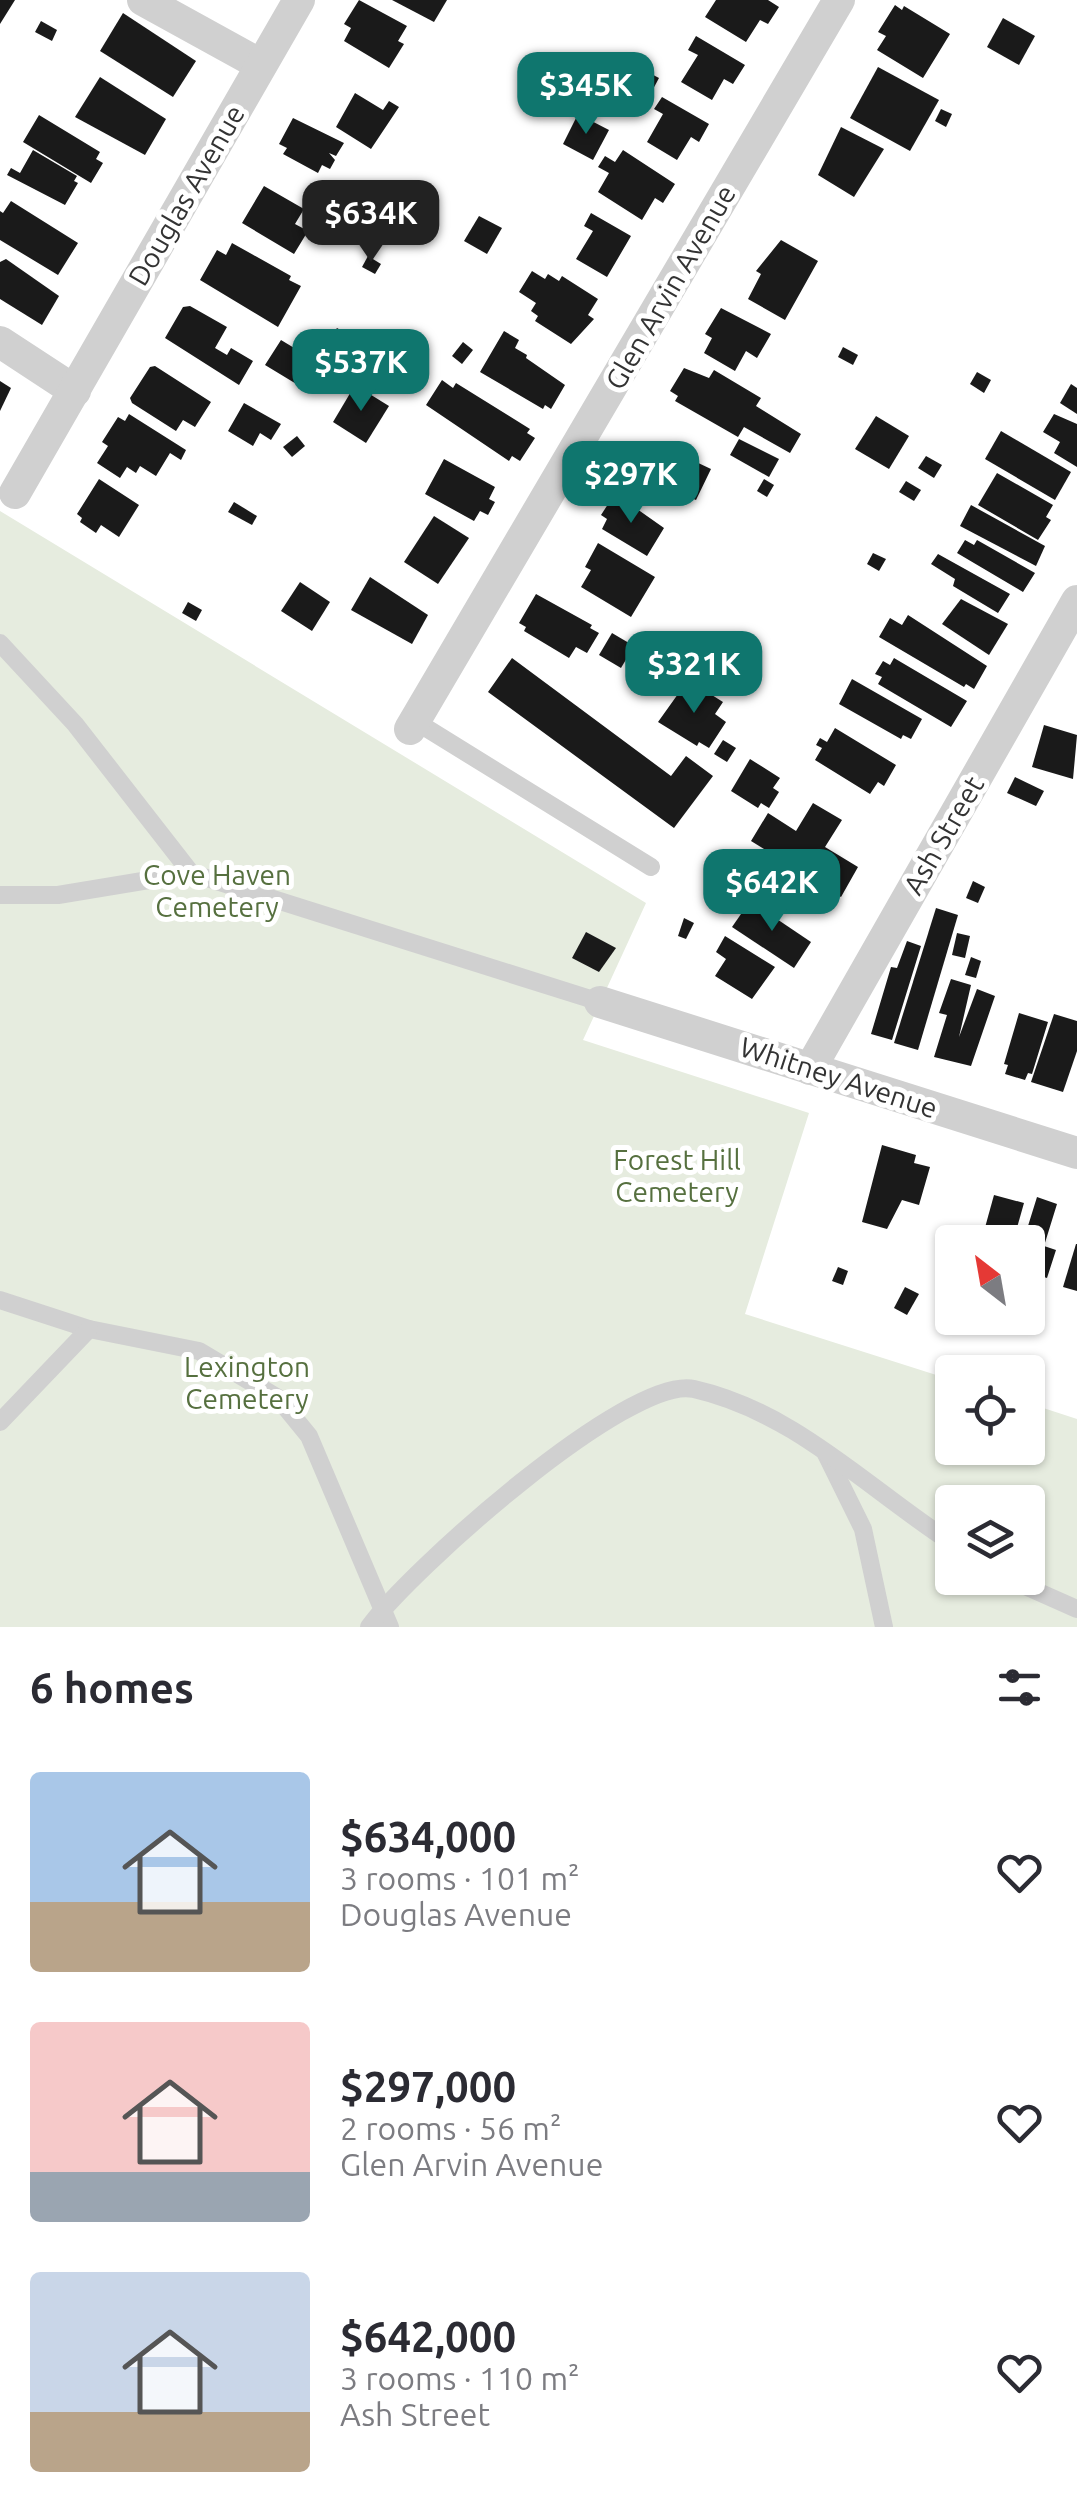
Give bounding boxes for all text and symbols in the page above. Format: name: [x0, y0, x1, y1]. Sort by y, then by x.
pin: $345K: [516, 52, 656, 137]
text: $345K: [539, 66, 633, 102]
street label: Douglas Avenue: [122, 99, 250, 291]
street label: Glen Arvin Avenue: [599, 179, 741, 395]
pin: $634K: [301, 180, 441, 265]
text: $634K: [324, 194, 418, 230]
pin: $537K: [291, 329, 431, 414]
text: $537K: [314, 343, 408, 379]
pin: $297K: [561, 441, 701, 526]
text: $297K: [584, 455, 678, 491]
pin: $321K: [624, 631, 764, 716]
text: $321K: [647, 645, 741, 681]
street label: Ash Street: [897, 770, 989, 900]
pin: $642K: [702, 849, 842, 934]
park label: Cove Haven Cemetery: [143, 859, 291, 922]
text: $642K: [725, 863, 819, 899]
street label: Whitney Avenue: [737, 1031, 941, 1123]
park label: Forest Hill Cemetery: [613, 1144, 741, 1207]
north arrow: [935, 1225, 1045, 1335]
map controls: [935, 1225, 1045, 1595]
park label: Lexington Cemetery: [184, 1351, 310, 1414]
button: locate: [935, 1355, 1045, 1465]
button: layers: [935, 1485, 1045, 1595]
icon: filters: [992, 1660, 1047, 1715]
text: 6 homes: [30, 1664, 194, 1711]
icon: home: [110, 1812, 230, 1932]
text: $634,000: [340, 1813, 516, 1860]
icon: heart: [992, 1845, 1047, 1900]
text: 3 rooms · 101 m²: [340, 1860, 580, 1896]
text: Douglas Avenue: [340, 1896, 572, 1932]
icon: home: [110, 2062, 230, 2182]
text: $297,000: [340, 2063, 516, 2110]
icon: heart: [992, 2095, 1047, 2150]
text: 2 rooms · 56 m²: [340, 2110, 561, 2146]
text: Glen Arvin Avenue: [340, 2146, 603, 2182]
icon: home: [110, 2312, 230, 2432]
text: $642,000: [340, 2313, 516, 2360]
icon: heart: [992, 2345, 1047, 2400]
text: 3 rooms · 110 m²: [340, 2360, 580, 2396]
text: Ash Street: [340, 2396, 490, 2432]

